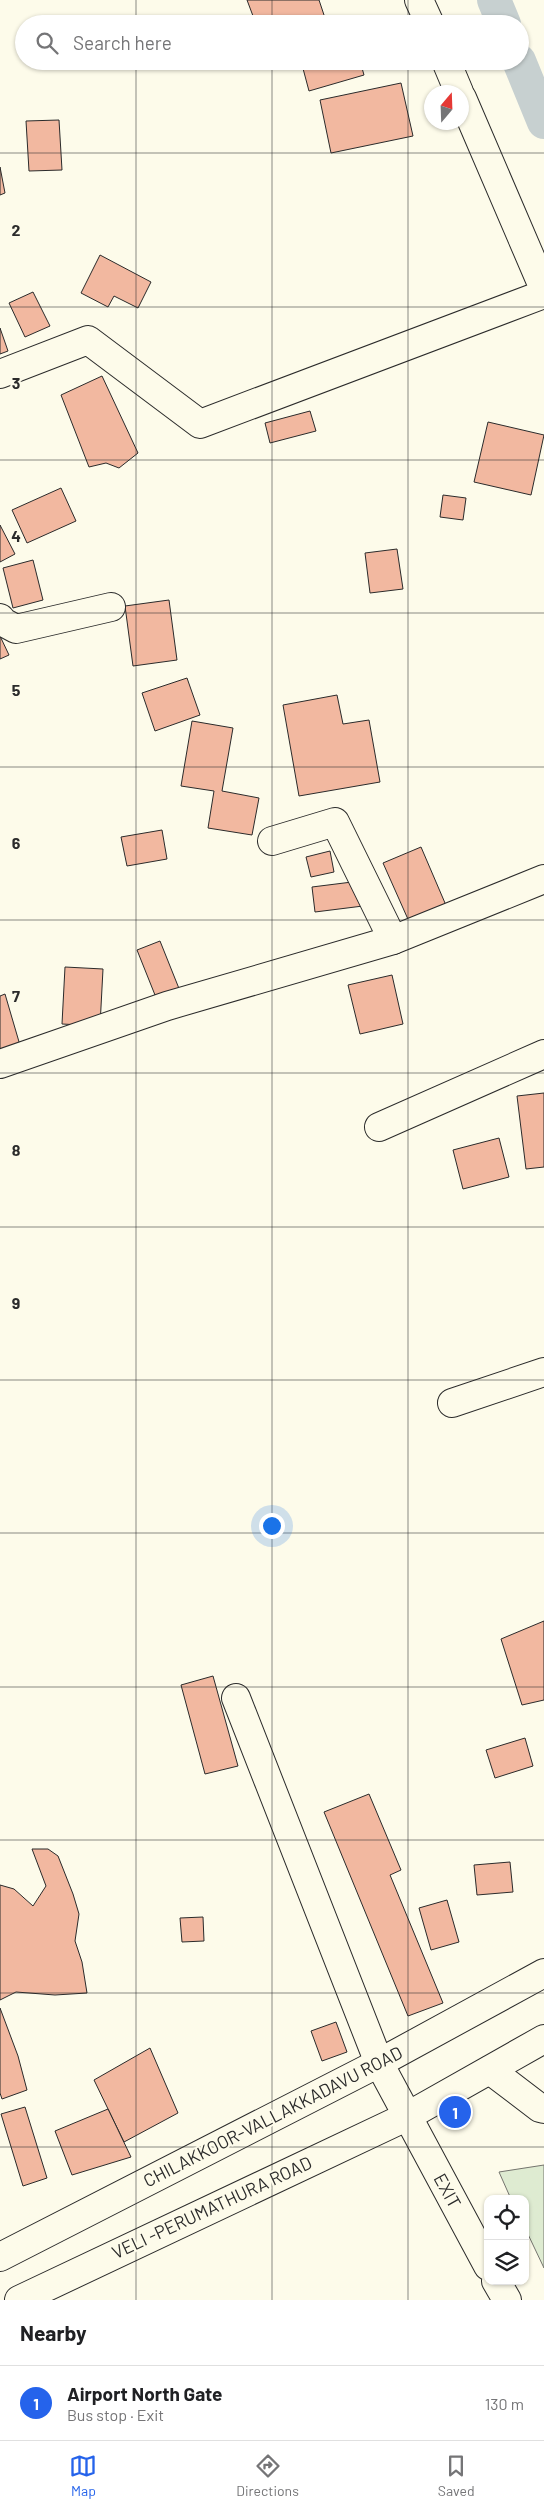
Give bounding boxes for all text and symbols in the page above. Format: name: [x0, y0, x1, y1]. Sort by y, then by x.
search box: [15, 15, 529, 70]
icon: search: [33, 29, 61, 57]
text: Search here: [73, 31, 172, 54]
north arrow: [424, 85, 469, 130]
text: 2: [12, 220, 21, 239]
text: 3: [12, 373, 20, 392]
text: 4: [11, 526, 21, 545]
text: 5: [12, 680, 21, 699]
text: 6: [12, 833, 21, 852]
text: 7: [12, 986, 20, 1005]
text: 8: [12, 1140, 21, 1159]
text: 9: [12, 1293, 20, 1312]
your location: [259, 1513, 285, 1539]
street label: CHILAKKOOR-VALLAKKADAVU ROAD: [139, 2041, 406, 2191]
pin: 1: [439, 2093, 471, 2131]
street label: VELI -PERUMATHURA ROAD: [108, 2151, 315, 2263]
street label: EXIT: [429, 2169, 466, 2212]
map controls: [484, 2195, 529, 2285]
button: locate: [484, 2195, 529, 2240]
button: layers: [484, 2240, 529, 2285]
text: Nearby: [20, 2320, 86, 2345]
text: Airport North Gate: [67, 2382, 222, 2405]
text: 1: [33, 2394, 39, 2413]
text: 130 m: [485, 2394, 524, 2413]
text: Bus stop · Exit: [67, 2405, 164, 2424]
tab: Map: [69, 2452, 97, 2499]
tab: Directions: [236, 2452, 299, 2499]
tab: Saved: [438, 2452, 475, 2499]

